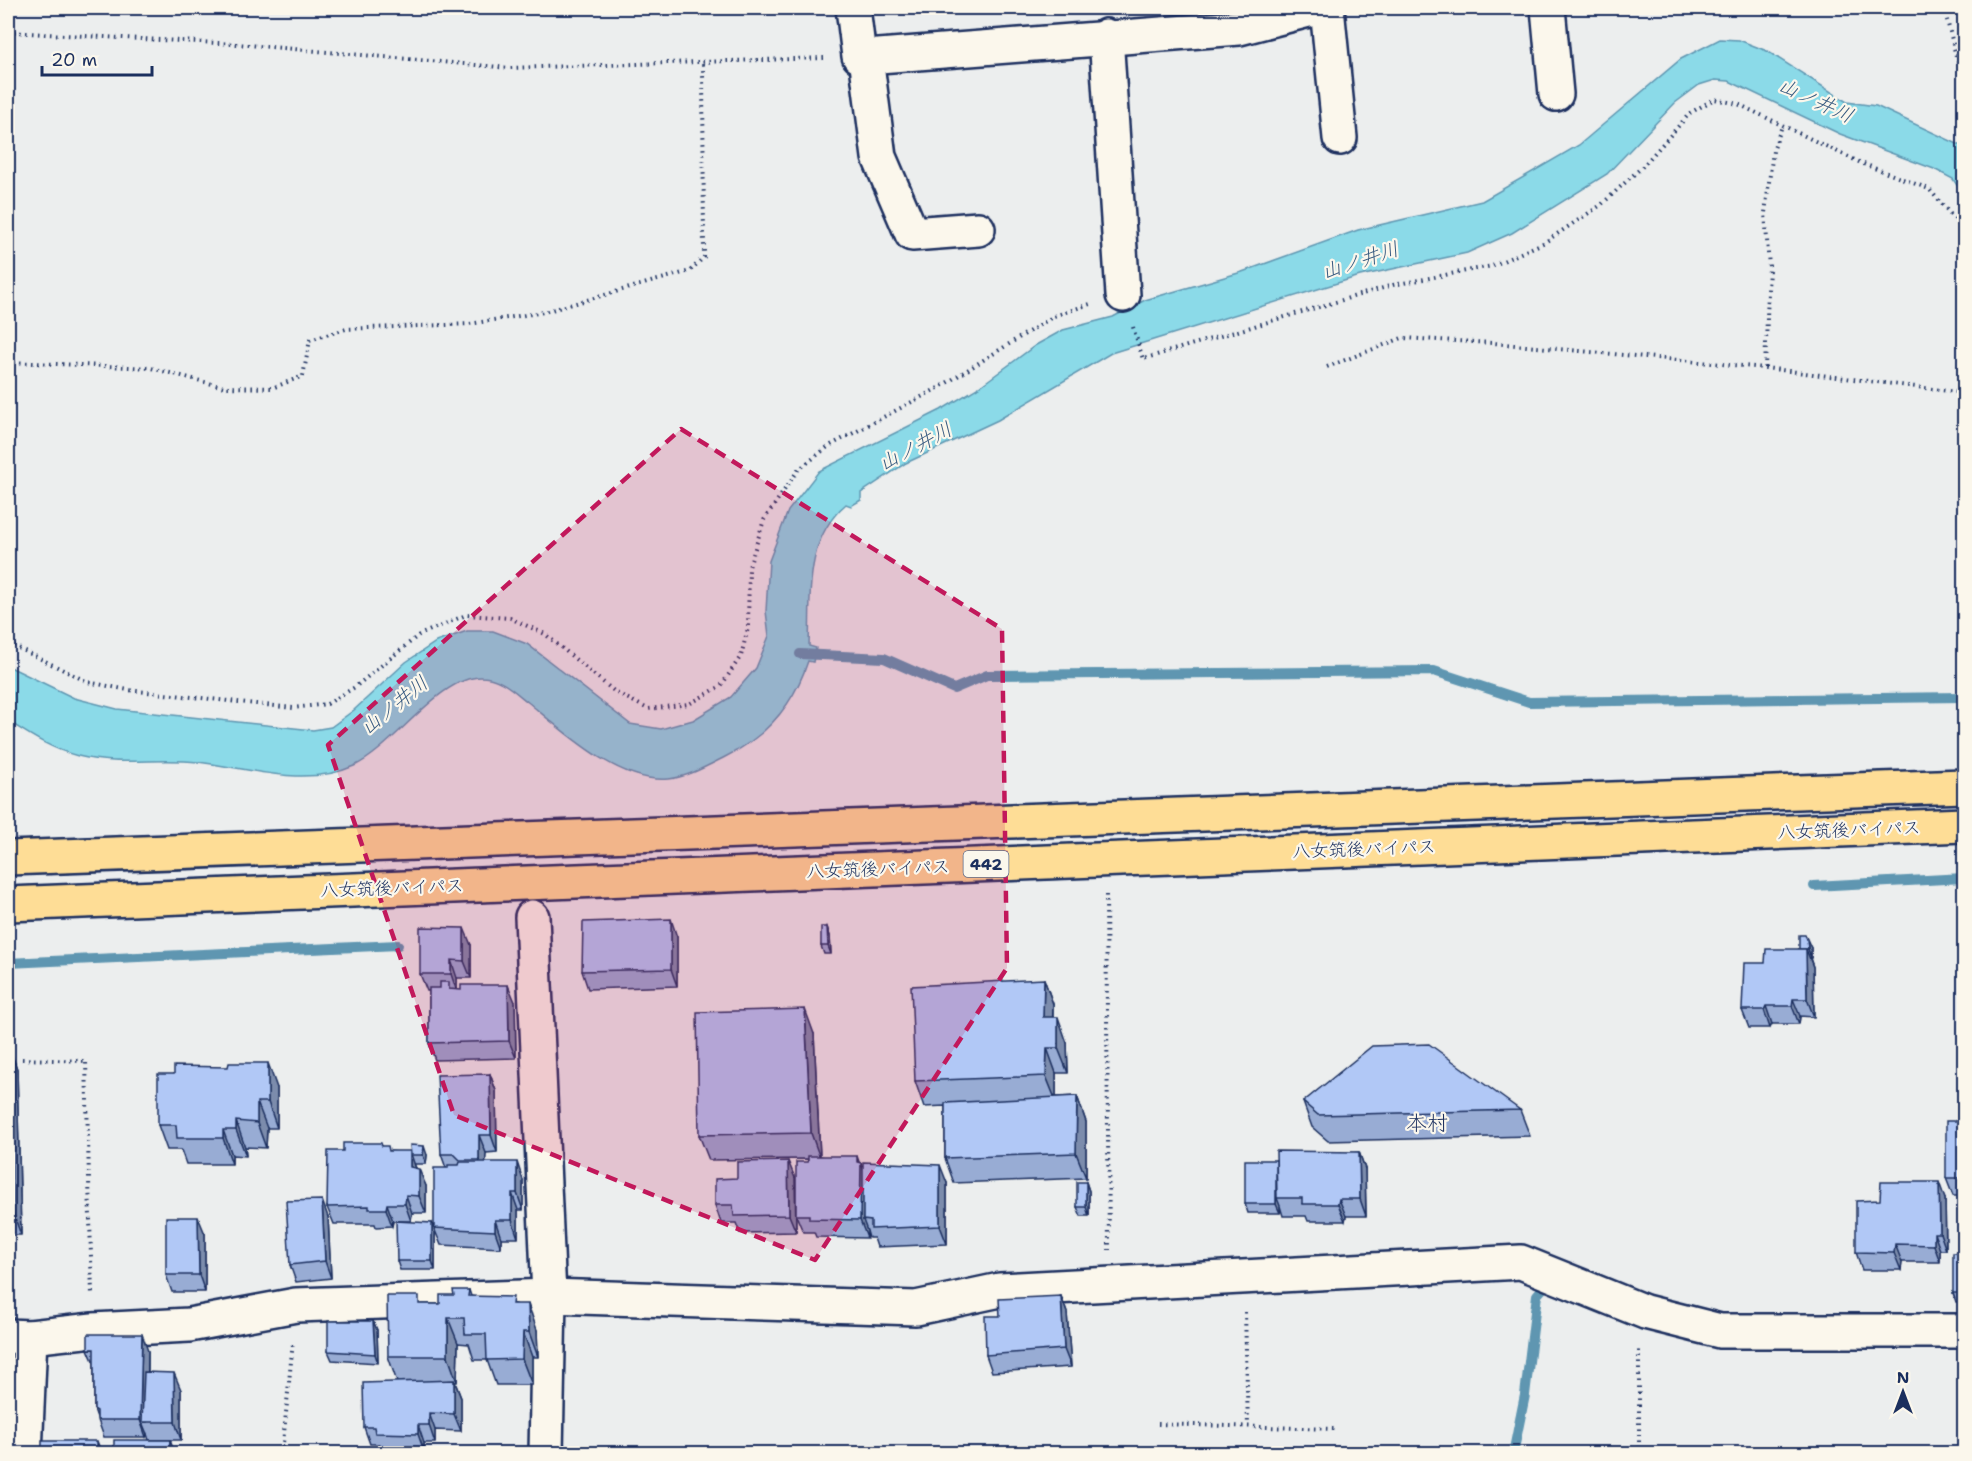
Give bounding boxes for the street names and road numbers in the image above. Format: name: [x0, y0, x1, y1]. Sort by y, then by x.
street label: 八女筑後バイパス: [1777, 816, 1921, 844]
street label: 八女筑後バイパス: [1292, 835, 1436, 863]
road number: 442: [964, 851, 1008, 877]
street label: 八女筑後バイパス: [806, 855, 950, 883]
street label: 八女筑後バイパス: [320, 874, 464, 902]

